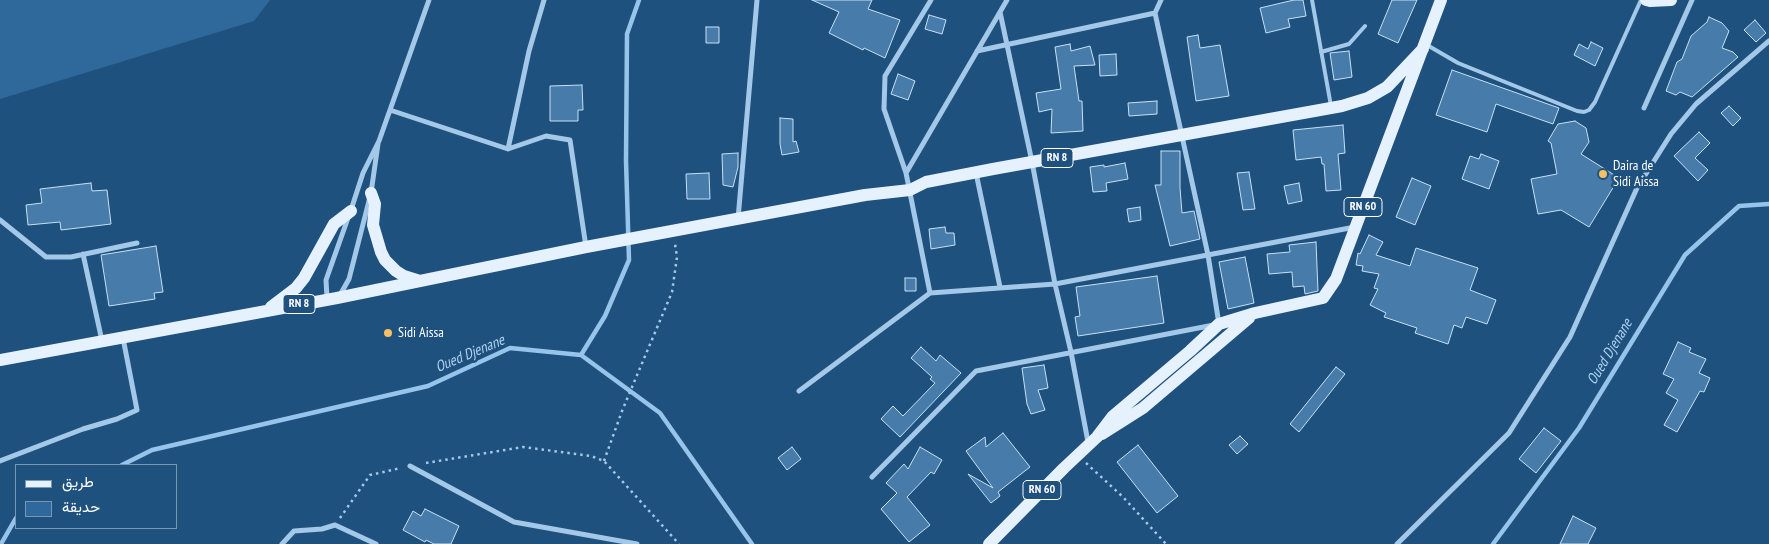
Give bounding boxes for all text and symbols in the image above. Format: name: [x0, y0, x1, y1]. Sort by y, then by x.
road number: RN 8: [1041, 148, 1073, 168]
place label: Daira de Sidi Aissa: [1613, 158, 1659, 190]
marker: Daira de Sidi Aissa: [1597, 168, 1609, 180]
road number: RN 60: [1344, 198, 1382, 216]
road number: RN 8: [283, 294, 315, 314]
water label: Oued Djenane: [1583, 316, 1637, 388]
place label: Sidi Aissa: [398, 325, 444, 341]
marker: Sidi Aissa: [382, 327, 394, 339]
water label: Oued Djenane: [433, 331, 507, 377]
legend: [15, 464, 178, 529]
text: طريق: [62, 472, 94, 491]
road number: RN 60: [1023, 480, 1061, 500]
text: حديقة: [62, 497, 100, 516]

